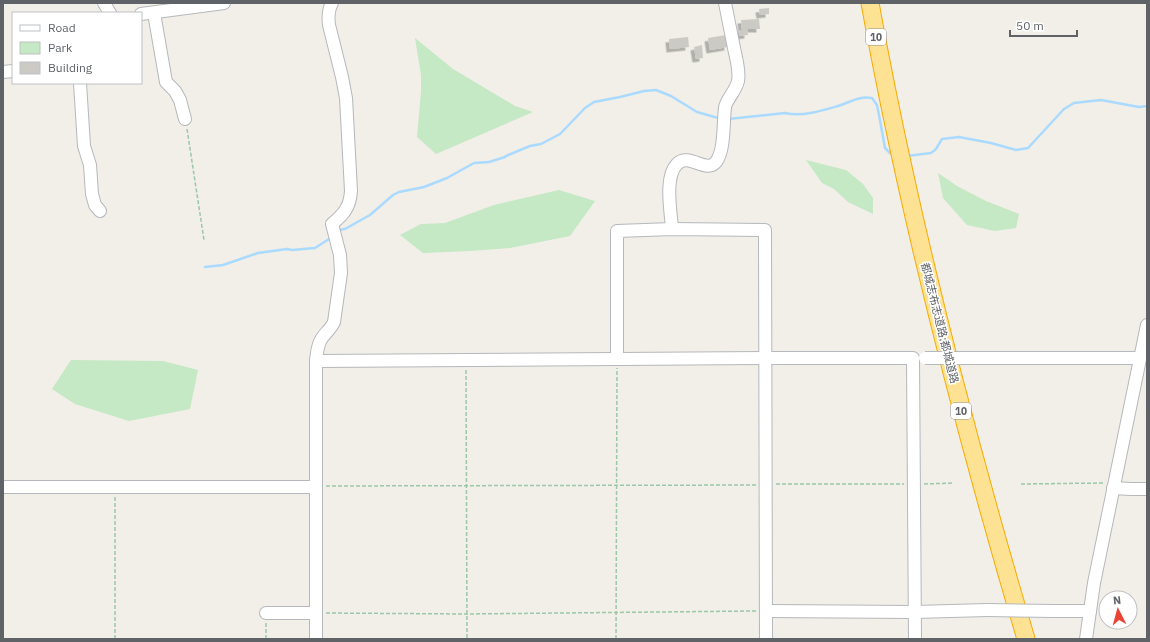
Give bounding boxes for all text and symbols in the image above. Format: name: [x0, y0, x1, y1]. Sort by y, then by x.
legend: [12, 12, 142, 84]
scale bar: [1010, 12, 1077, 38]
text: 50 m: [1016, 18, 1044, 33]
text: Road: [48, 20, 76, 35]
road number: 10: [866, 29, 886, 45]
text: Park: [48, 40, 73, 55]
text: Building: [48, 60, 93, 75]
street label: 都城志布志道路;都城道路: [918, 261, 962, 385]
road number: 10: [951, 403, 971, 419]
north arrow: [1098, 590, 1138, 630]
text: N: [1112, 593, 1122, 607]

